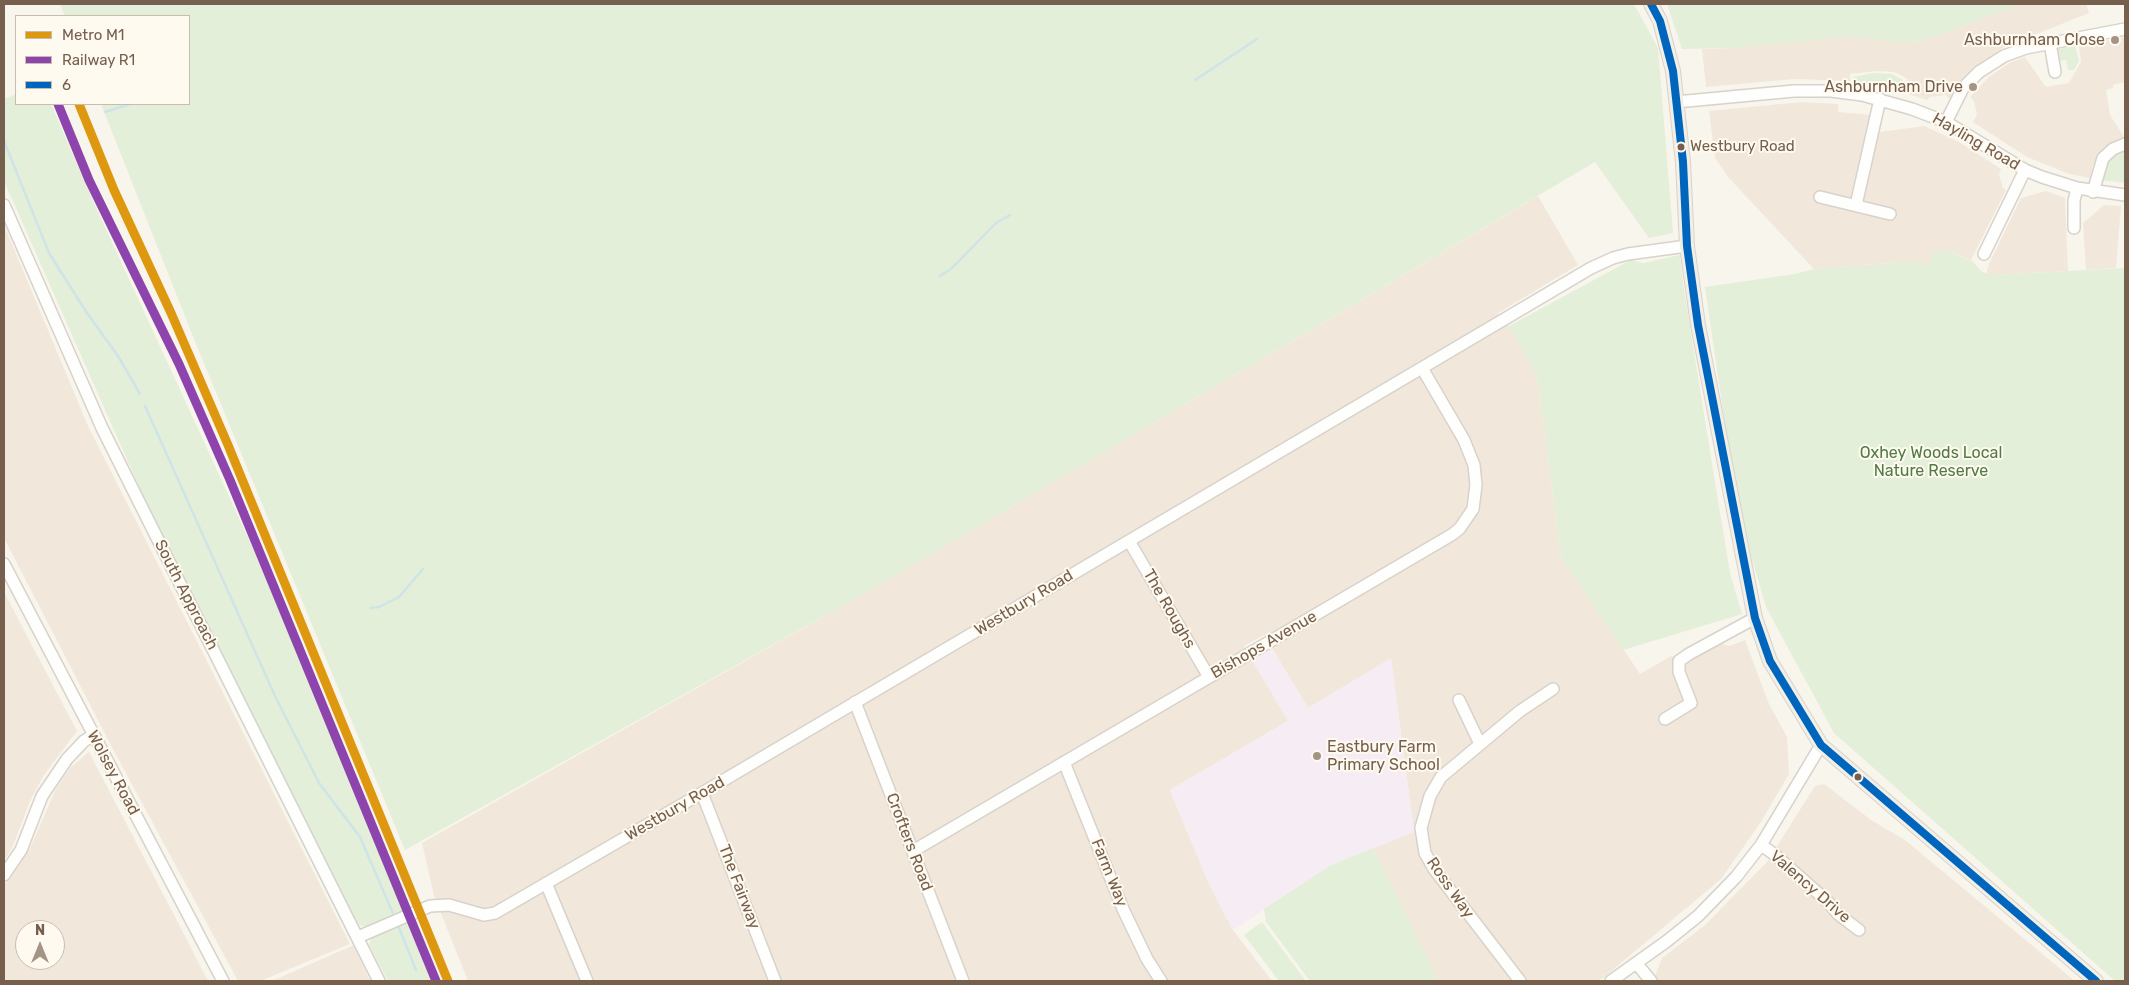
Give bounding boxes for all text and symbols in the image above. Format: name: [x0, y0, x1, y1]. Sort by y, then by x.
legend: [15, 15, 190, 105]
text: Metro M1: [62, 26, 124, 44]
place label: Ashburnham Close: [1964, 30, 2105, 50]
marker: Ashburnham Close: [2109, 34, 2121, 46]
text: Railway R1: [62, 51, 135, 69]
text: 6: [62, 76, 71, 94]
place label: Ashburnham Drive: [1824, 77, 1963, 97]
marker: Ashburnham Drive: [1967, 81, 1979, 93]
street label: Hayling Road: [1929, 109, 2023, 175]
place label: Westbury Road: [1690, 138, 1795, 156]
marker: Westbury Road: [1676, 142, 1686, 152]
park label: Oxhey Woods Local Nature Reserve: [1860, 443, 2002, 481]
street label: South Approach: [150, 537, 222, 653]
street label: Westbury Road: [971, 566, 1077, 640]
street label: The Roughs: [1139, 566, 1199, 652]
street label: Bishops Avenue: [1208, 607, 1320, 683]
street label: Wolsey Road: [83, 727, 143, 819]
place label: Eastbury Farm Primary School: [1327, 737, 1440, 775]
marker: Eastbury Farm Primary School: [1311, 750, 1323, 762]
unlabelled marker: [1853, 772, 1863, 782]
street label: Westbury Road: [622, 773, 728, 845]
street label: Crofters Road: [882, 790, 936, 894]
street label: Farm Way: [1087, 836, 1131, 910]
street label: The Fairway: [714, 842, 764, 932]
street label: Valency Drive: [1766, 847, 1854, 927]
street label: Ross Way: [1422, 854, 1478, 922]
north arrow: [15, 920, 65, 970]
text: N: [35, 922, 45, 939]

